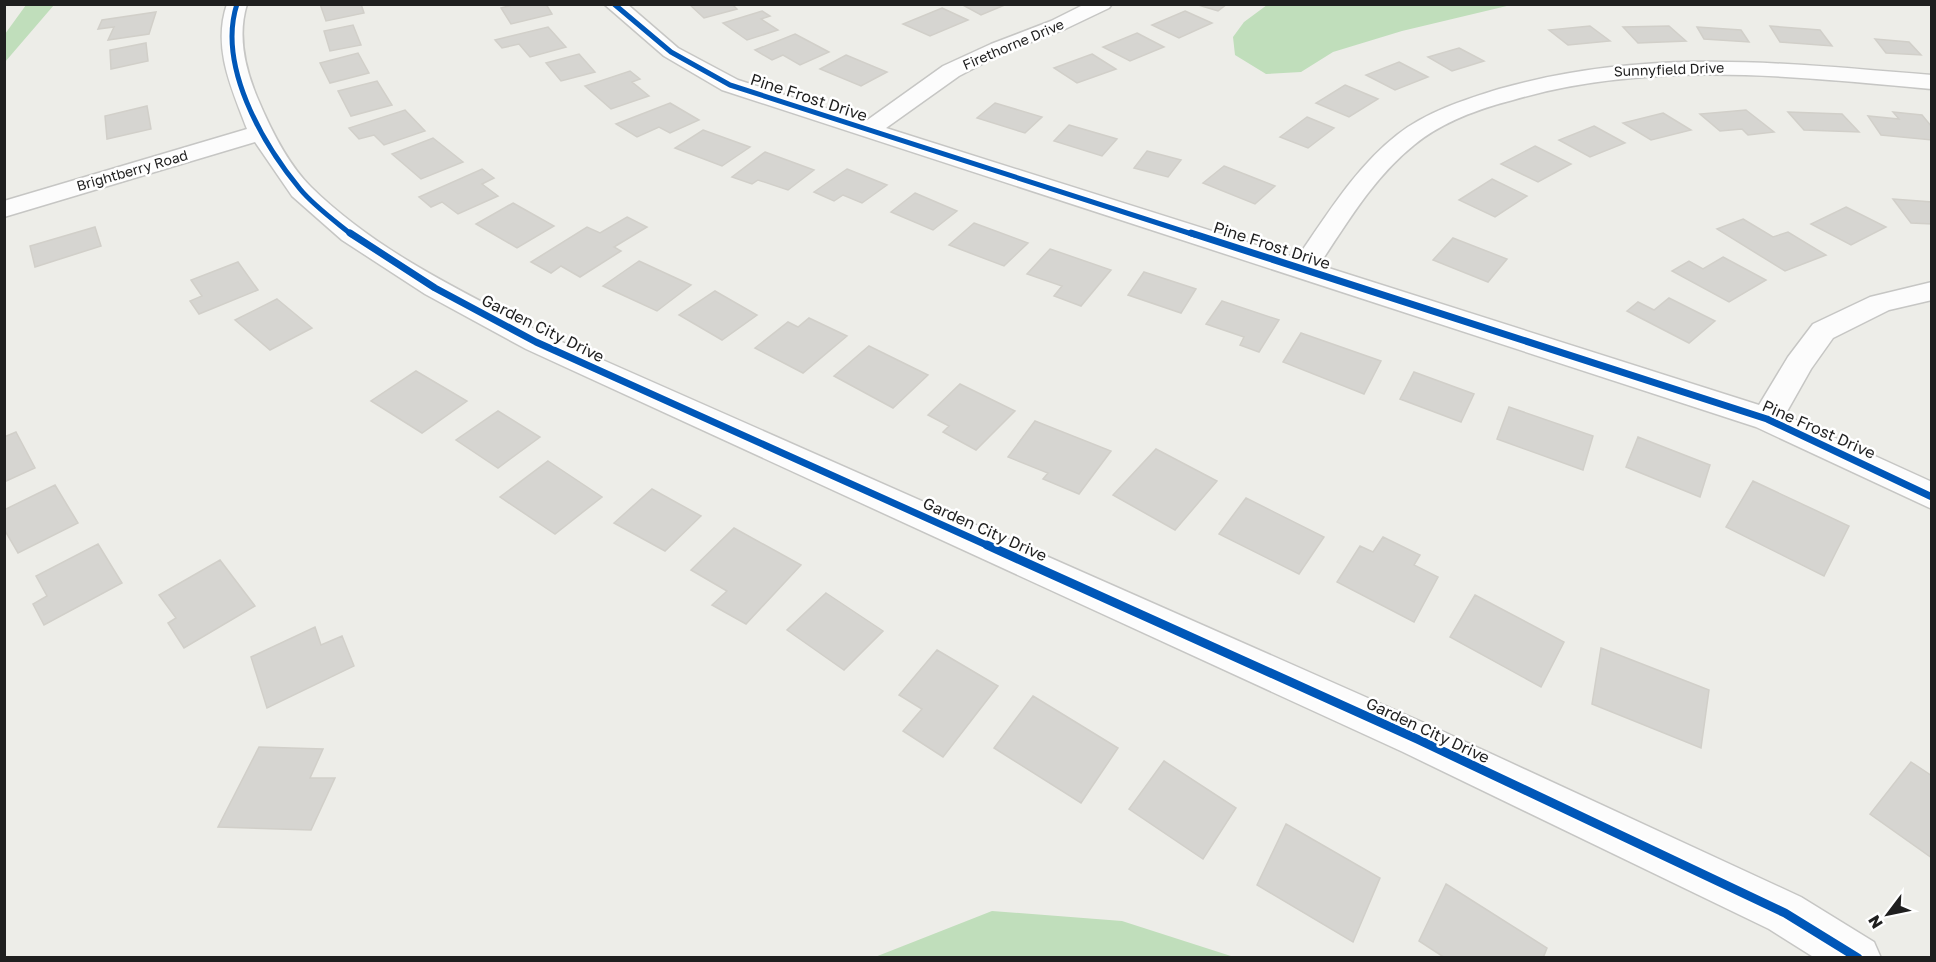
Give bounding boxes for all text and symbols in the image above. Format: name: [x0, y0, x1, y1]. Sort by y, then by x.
street label: Firethorne Drive: [960, 15, 1066, 73]
street label: Sunnyfield Drive: [1613, 59, 1725, 79]
street label: Pine Frost Drive: [748, 69, 870, 125]
street label: Brightberry Road: [74, 146, 190, 194]
street label: Pine Frost Drive: [1211, 217, 1333, 273]
street label: Garden City Drive: [478, 290, 608, 366]
street label: Pine Frost Drive: [1759, 395, 1879, 463]
street label: Garden City Drive: [920, 493, 1050, 565]
street label: Garden City Drive: [1363, 693, 1493, 767]
north arrow: [1858, 884, 1918, 944]
text: N: [1864, 911, 1887, 932]

